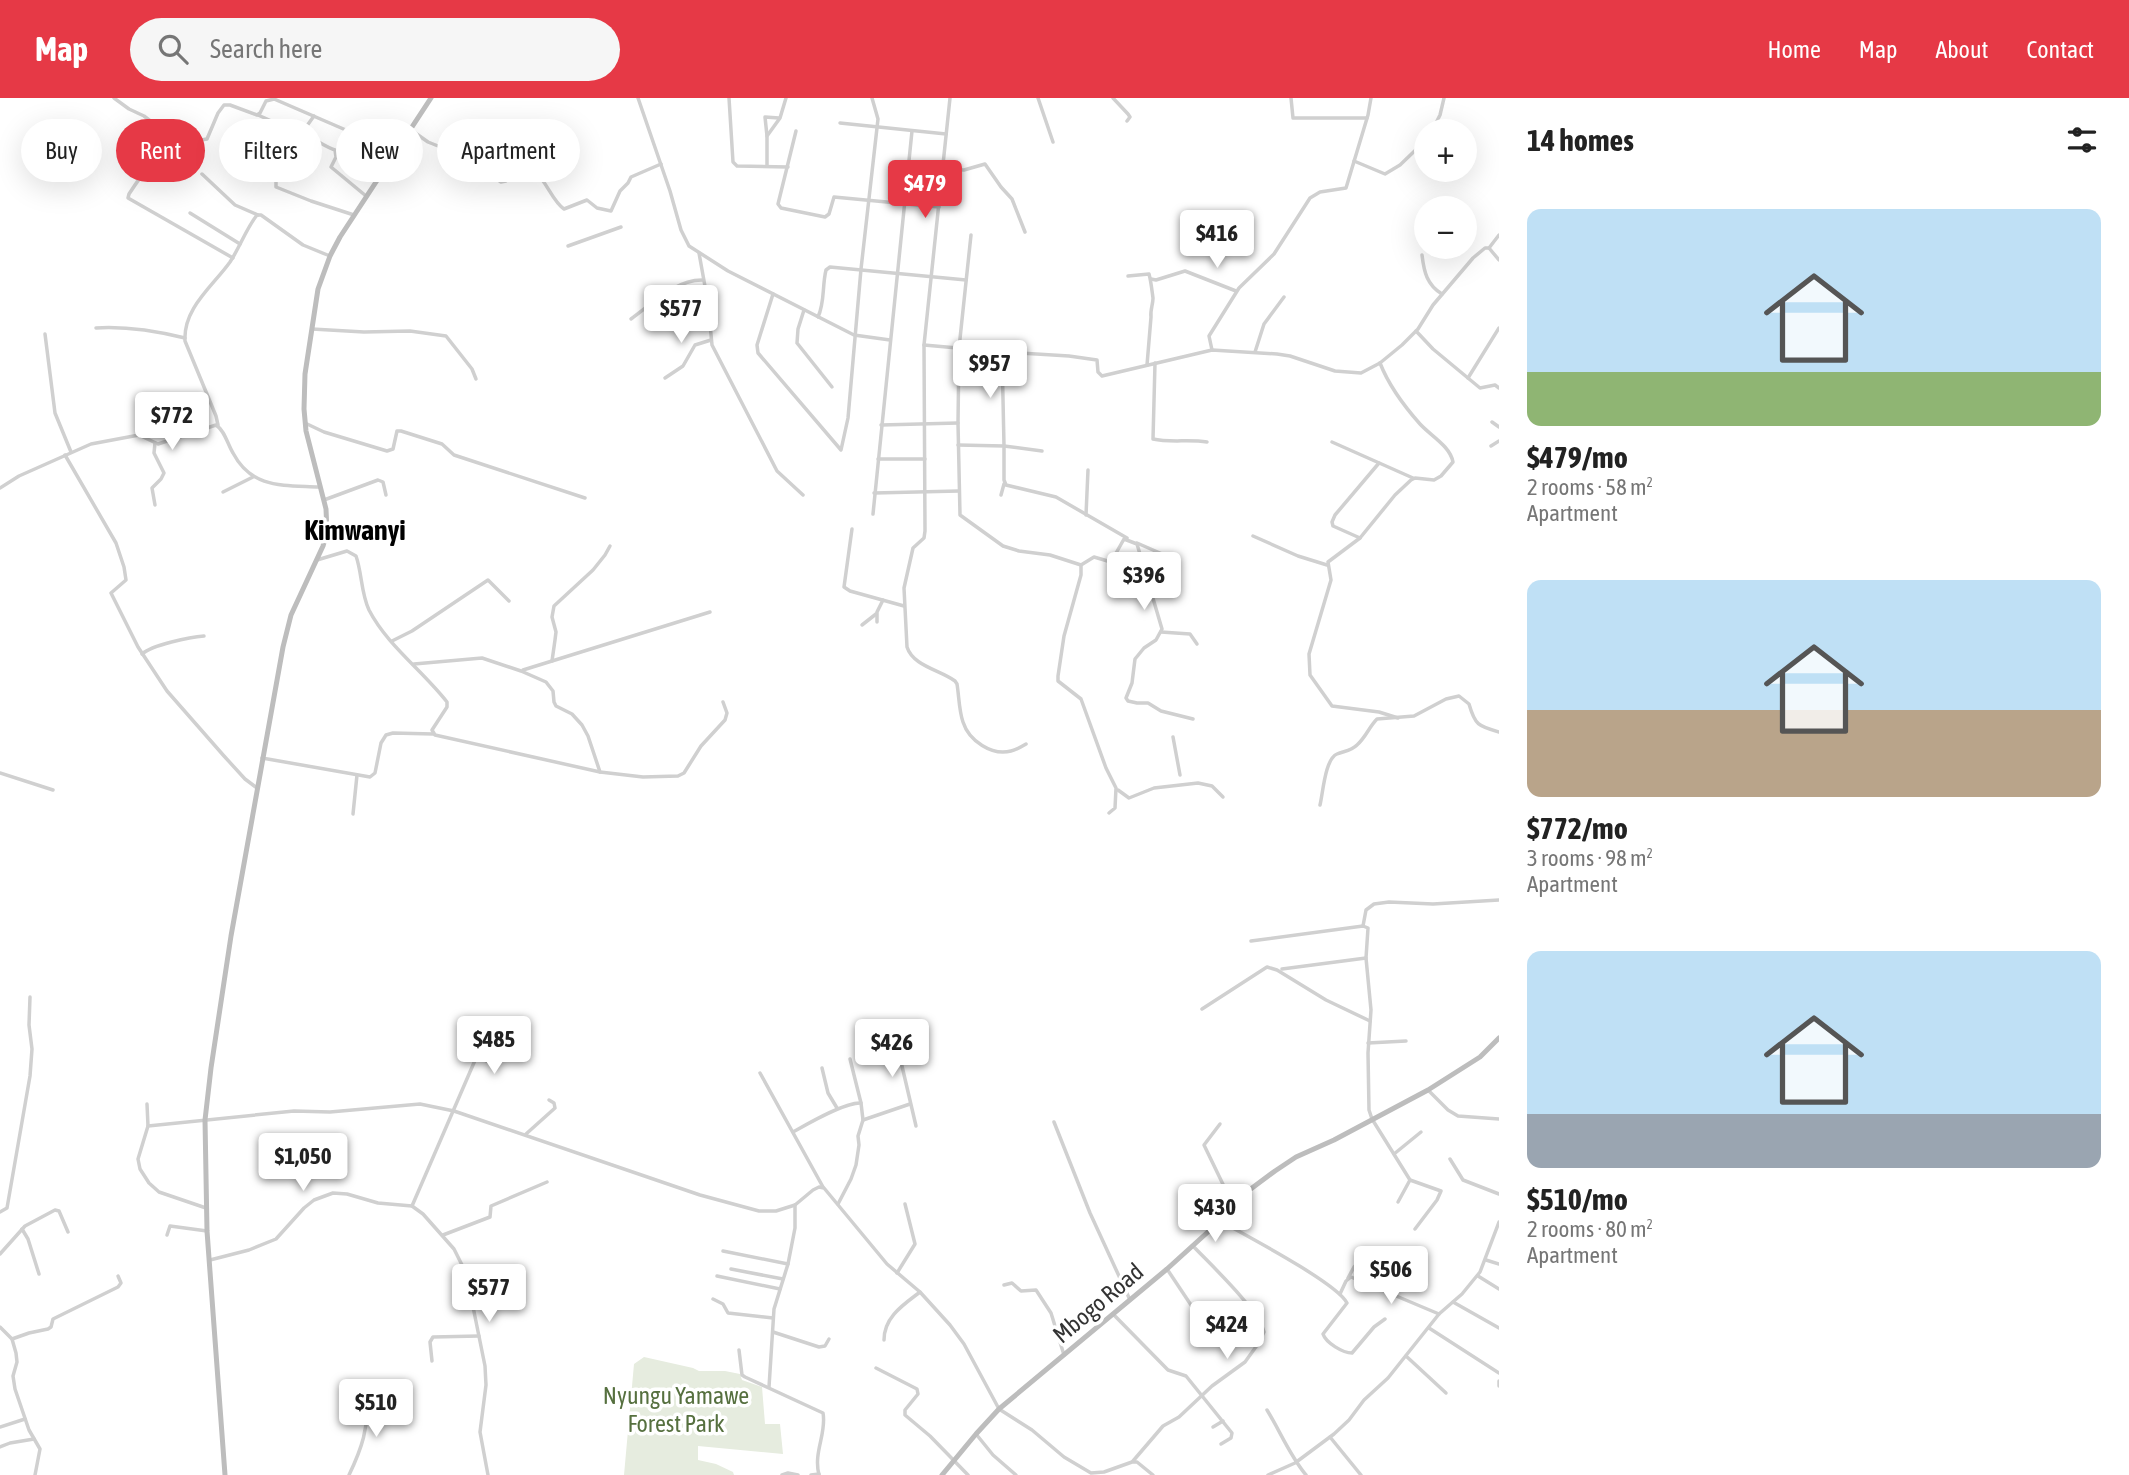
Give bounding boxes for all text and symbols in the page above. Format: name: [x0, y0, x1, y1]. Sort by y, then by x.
search box: [130, 18, 620, 81]
text: Map: [35, 30, 88, 68]
icon: search: [154, 30, 192, 68]
text: Search here: [210, 34, 322, 64]
text: Home: [1767, 36, 1821, 63]
text: Map: [1859, 36, 1897, 63]
text: About: [1935, 36, 1988, 63]
text: Contact: [2026, 36, 2094, 63]
chip: Buy: [21, 119, 102, 182]
chip: Rent: [116, 119, 205, 182]
chip: Filters: [219, 119, 322, 182]
chip: New: [336, 119, 423, 182]
chip: Apartment: [437, 119, 580, 182]
map controls: [1414, 119, 1477, 259]
button: +: [1414, 119, 1477, 182]
icon: filters: [2063, 121, 2101, 159]
text: 14 homes: [1527, 123, 1634, 157]
pin: $479: [884, 160, 966, 220]
text: $479: [904, 170, 946, 196]
button: −: [1414, 196, 1477, 259]
pin: $416: [1176, 211, 1258, 270]
text: $416: [1196, 220, 1238, 246]
icon: home: [1751, 255, 1877, 381]
pin: $577: [640, 286, 722, 345]
text: $577: [660, 295, 702, 321]
pin: $957: [949, 341, 1031, 400]
text: $957: [969, 350, 1011, 376]
pin: $772: [131, 392, 213, 452]
text: $772: [151, 402, 193, 428]
text: $479/mo: [1527, 440, 1628, 474]
text: 2 rooms · 58 m²: [1527, 474, 1653, 500]
text: Apartment: [1527, 500, 1618, 526]
district label: Kimwanyi: [304, 514, 406, 546]
pin: $396: [1103, 552, 1185, 612]
text: $396: [1123, 562, 1165, 588]
icon: home: [1751, 626, 1877, 752]
text: $772/mo: [1527, 811, 1628, 845]
text: 3 rooms · 98 m²: [1527, 845, 1653, 871]
text: Apartment: [1527, 871, 1618, 897]
icon: home: [1751, 997, 1877, 1123]
pin: $485: [453, 1016, 535, 1076]
pin: $426: [851, 1020, 933, 1079]
text: $485: [473, 1026, 515, 1052]
text: $426: [871, 1029, 913, 1055]
pin: $1,050: [246, 1134, 360, 1193]
text: $1,050: [275, 1143, 332, 1169]
text: $510/mo: [1527, 1182, 1628, 1216]
pin: $430: [1174, 1184, 1256, 1244]
text: $430: [1194, 1194, 1236, 1220]
text: 2 rooms · 80 m²: [1527, 1216, 1653, 1242]
text: Apartment: [1527, 1242, 1618, 1268]
pin: $506: [1350, 1246, 1432, 1306]
text: $506: [1370, 1256, 1412, 1282]
street label: Mbogo Road: [1048, 1258, 1148, 1348]
pin: $577: [448, 1264, 530, 1324]
text: $577: [468, 1274, 510, 1300]
pin: $424: [1186, 1302, 1268, 1361]
text: $424: [1206, 1311, 1248, 1337]
pin: $510: [335, 1380, 417, 1439]
park label: Nyungu Yamawe Forest Park: [603, 1382, 749, 1437]
text: $510: [355, 1389, 397, 1415]

